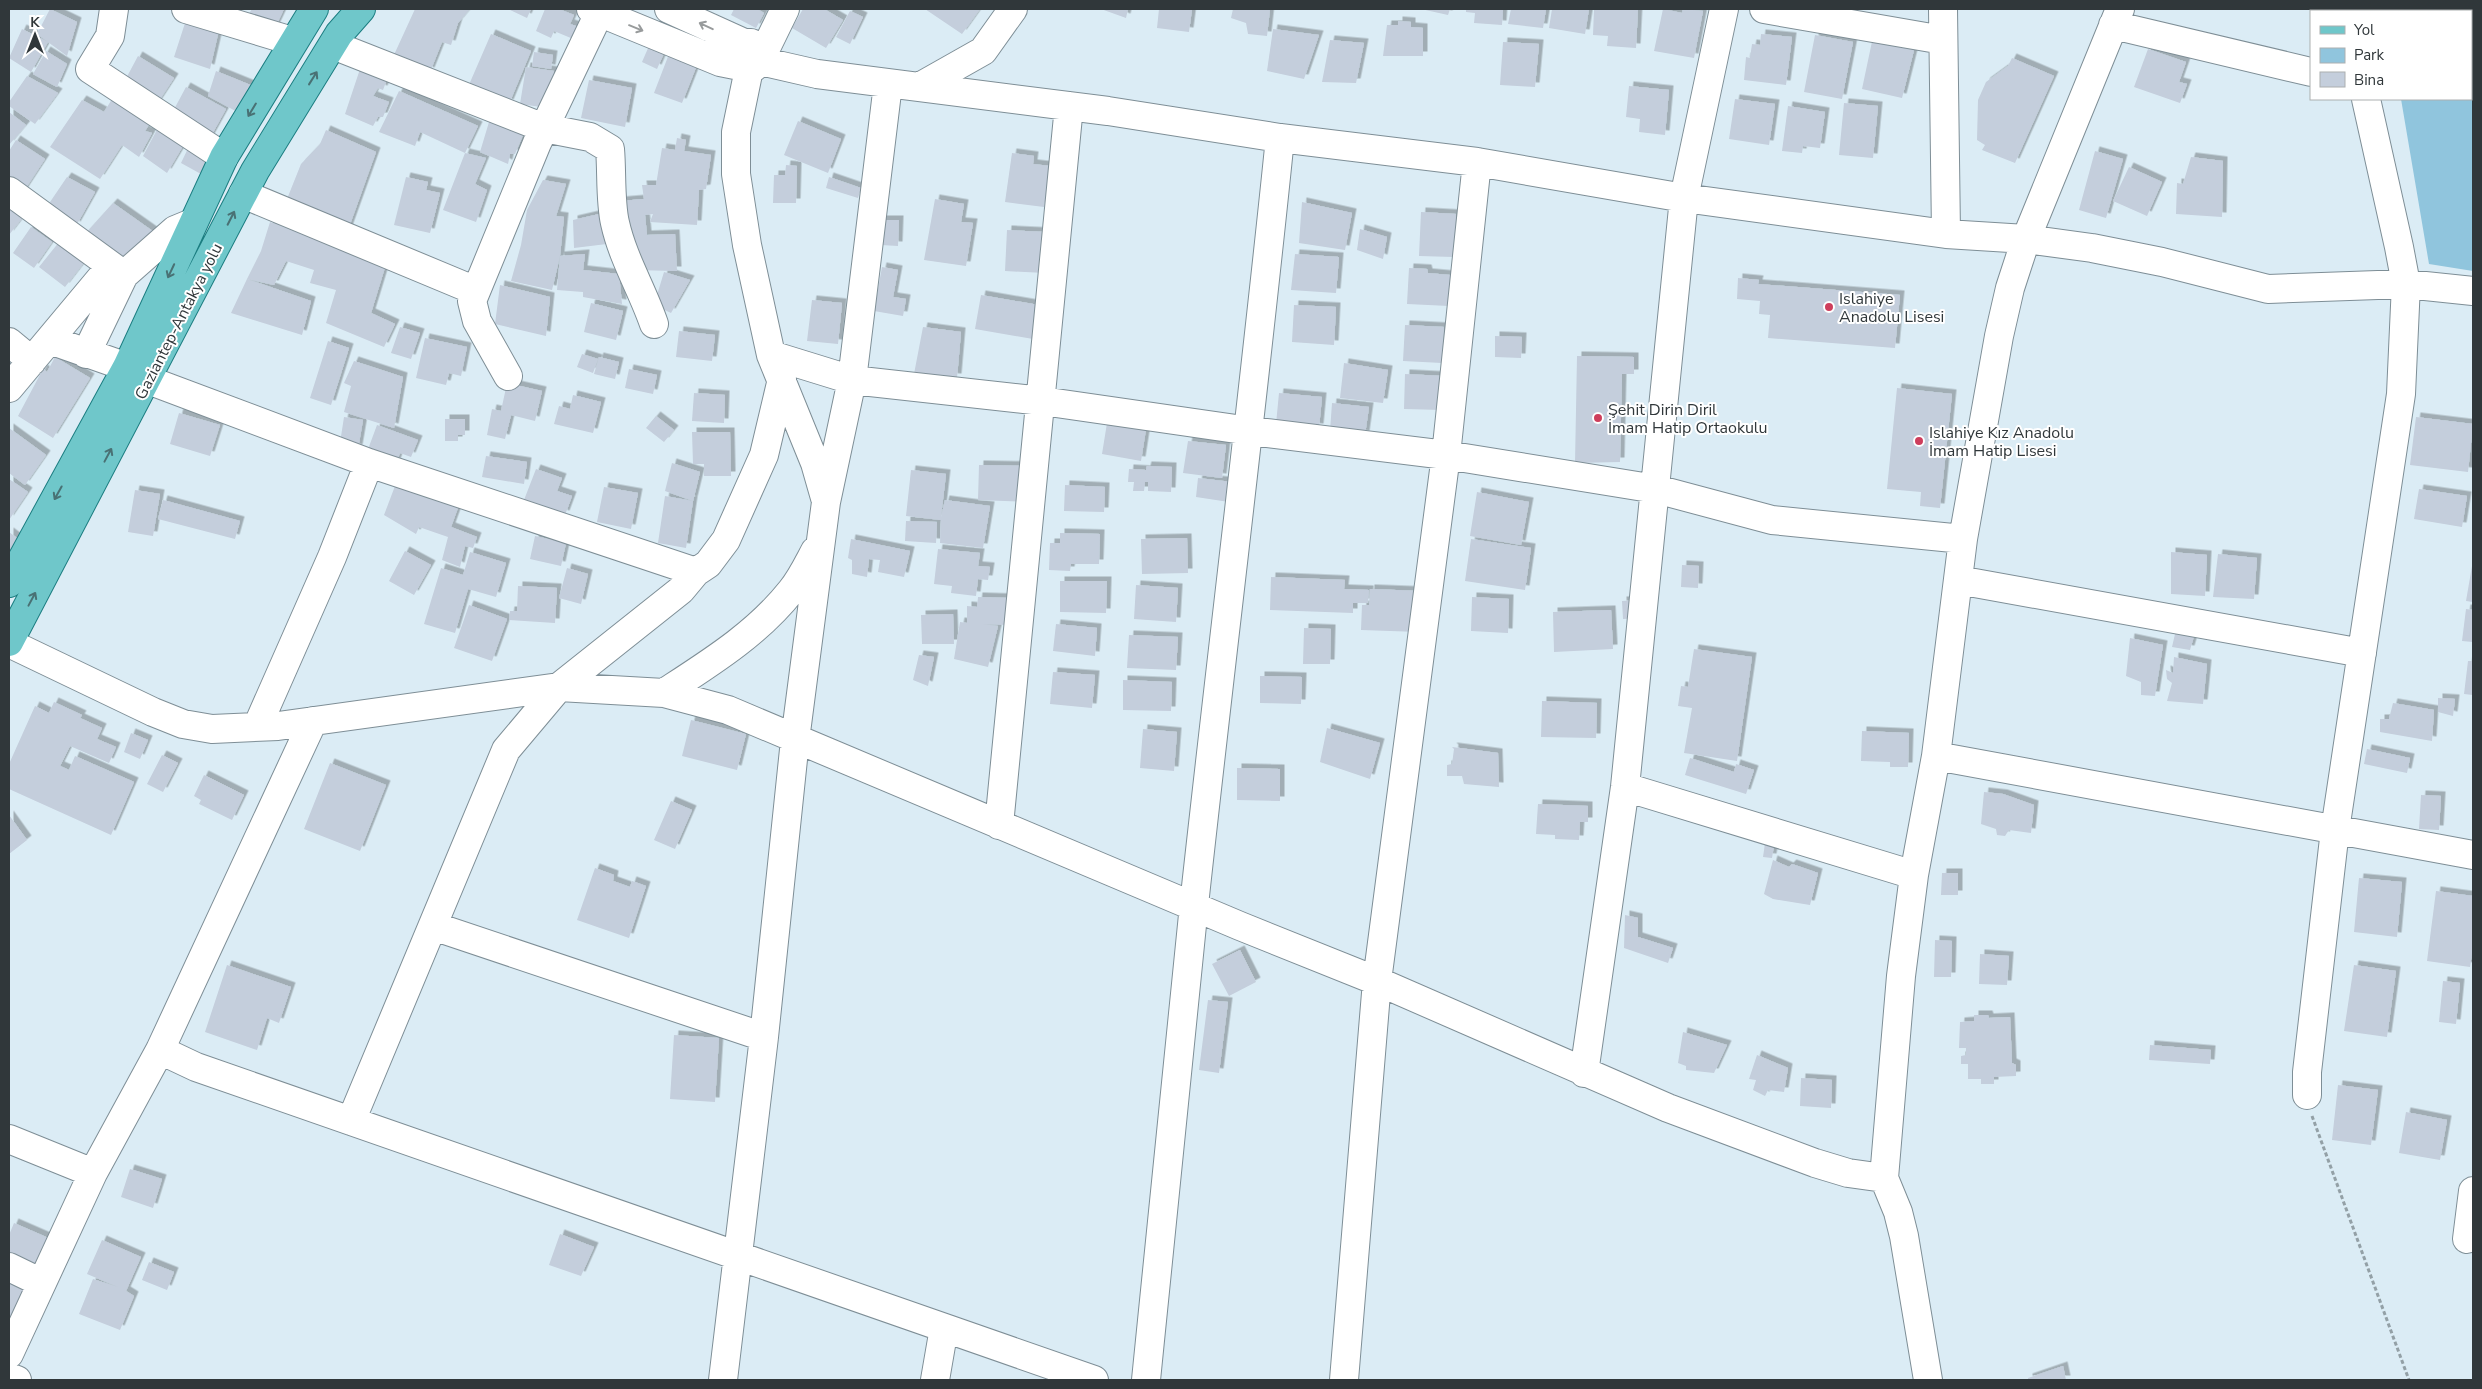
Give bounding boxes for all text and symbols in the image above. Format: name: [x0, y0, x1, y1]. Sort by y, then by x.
north arrow: [10, 10, 60, 60]
legend: [2310, 10, 2472, 100]
text: K: [30, 13, 40, 32]
text: Yol: [2353, 20, 2375, 40]
one-way arrow: [699, 21, 714, 31]
one-way arrow: [628, 24, 643, 33]
text: Park: [2354, 45, 2384, 65]
text: Bina: [2354, 70, 2384, 90]
one-way arrow: [308, 71, 318, 85]
one-way arrow: [246, 102, 256, 117]
one-way arrow: [227, 211, 236, 226]
street label: Gaziantep-Antakya yolu: [130, 239, 228, 403]
one-way arrow: [166, 263, 175, 278]
place label: Islahiye Anadolu Lisesi: [1839, 288, 1944, 328]
marker: Islahiye Anadolu Lisesi: [1823, 301, 1835, 313]
place label: Şehit Dirin Diril İmam Hatip Ortaokulu: [1608, 399, 1768, 439]
marker: Şehit Dirin Diril İmam Hatip Ortaokulu: [1592, 412, 1604, 424]
place label: Islahiye Kız Anadolu İmam Hatip Lisesi: [1929, 422, 2074, 462]
marker: Islahiye Kız Anadolu İmam Hatip Lisesi: [1913, 435, 1925, 447]
one-way arrow: [103, 448, 113, 463]
one-way arrow: [53, 486, 63, 501]
one-way arrow: [27, 592, 37, 607]

